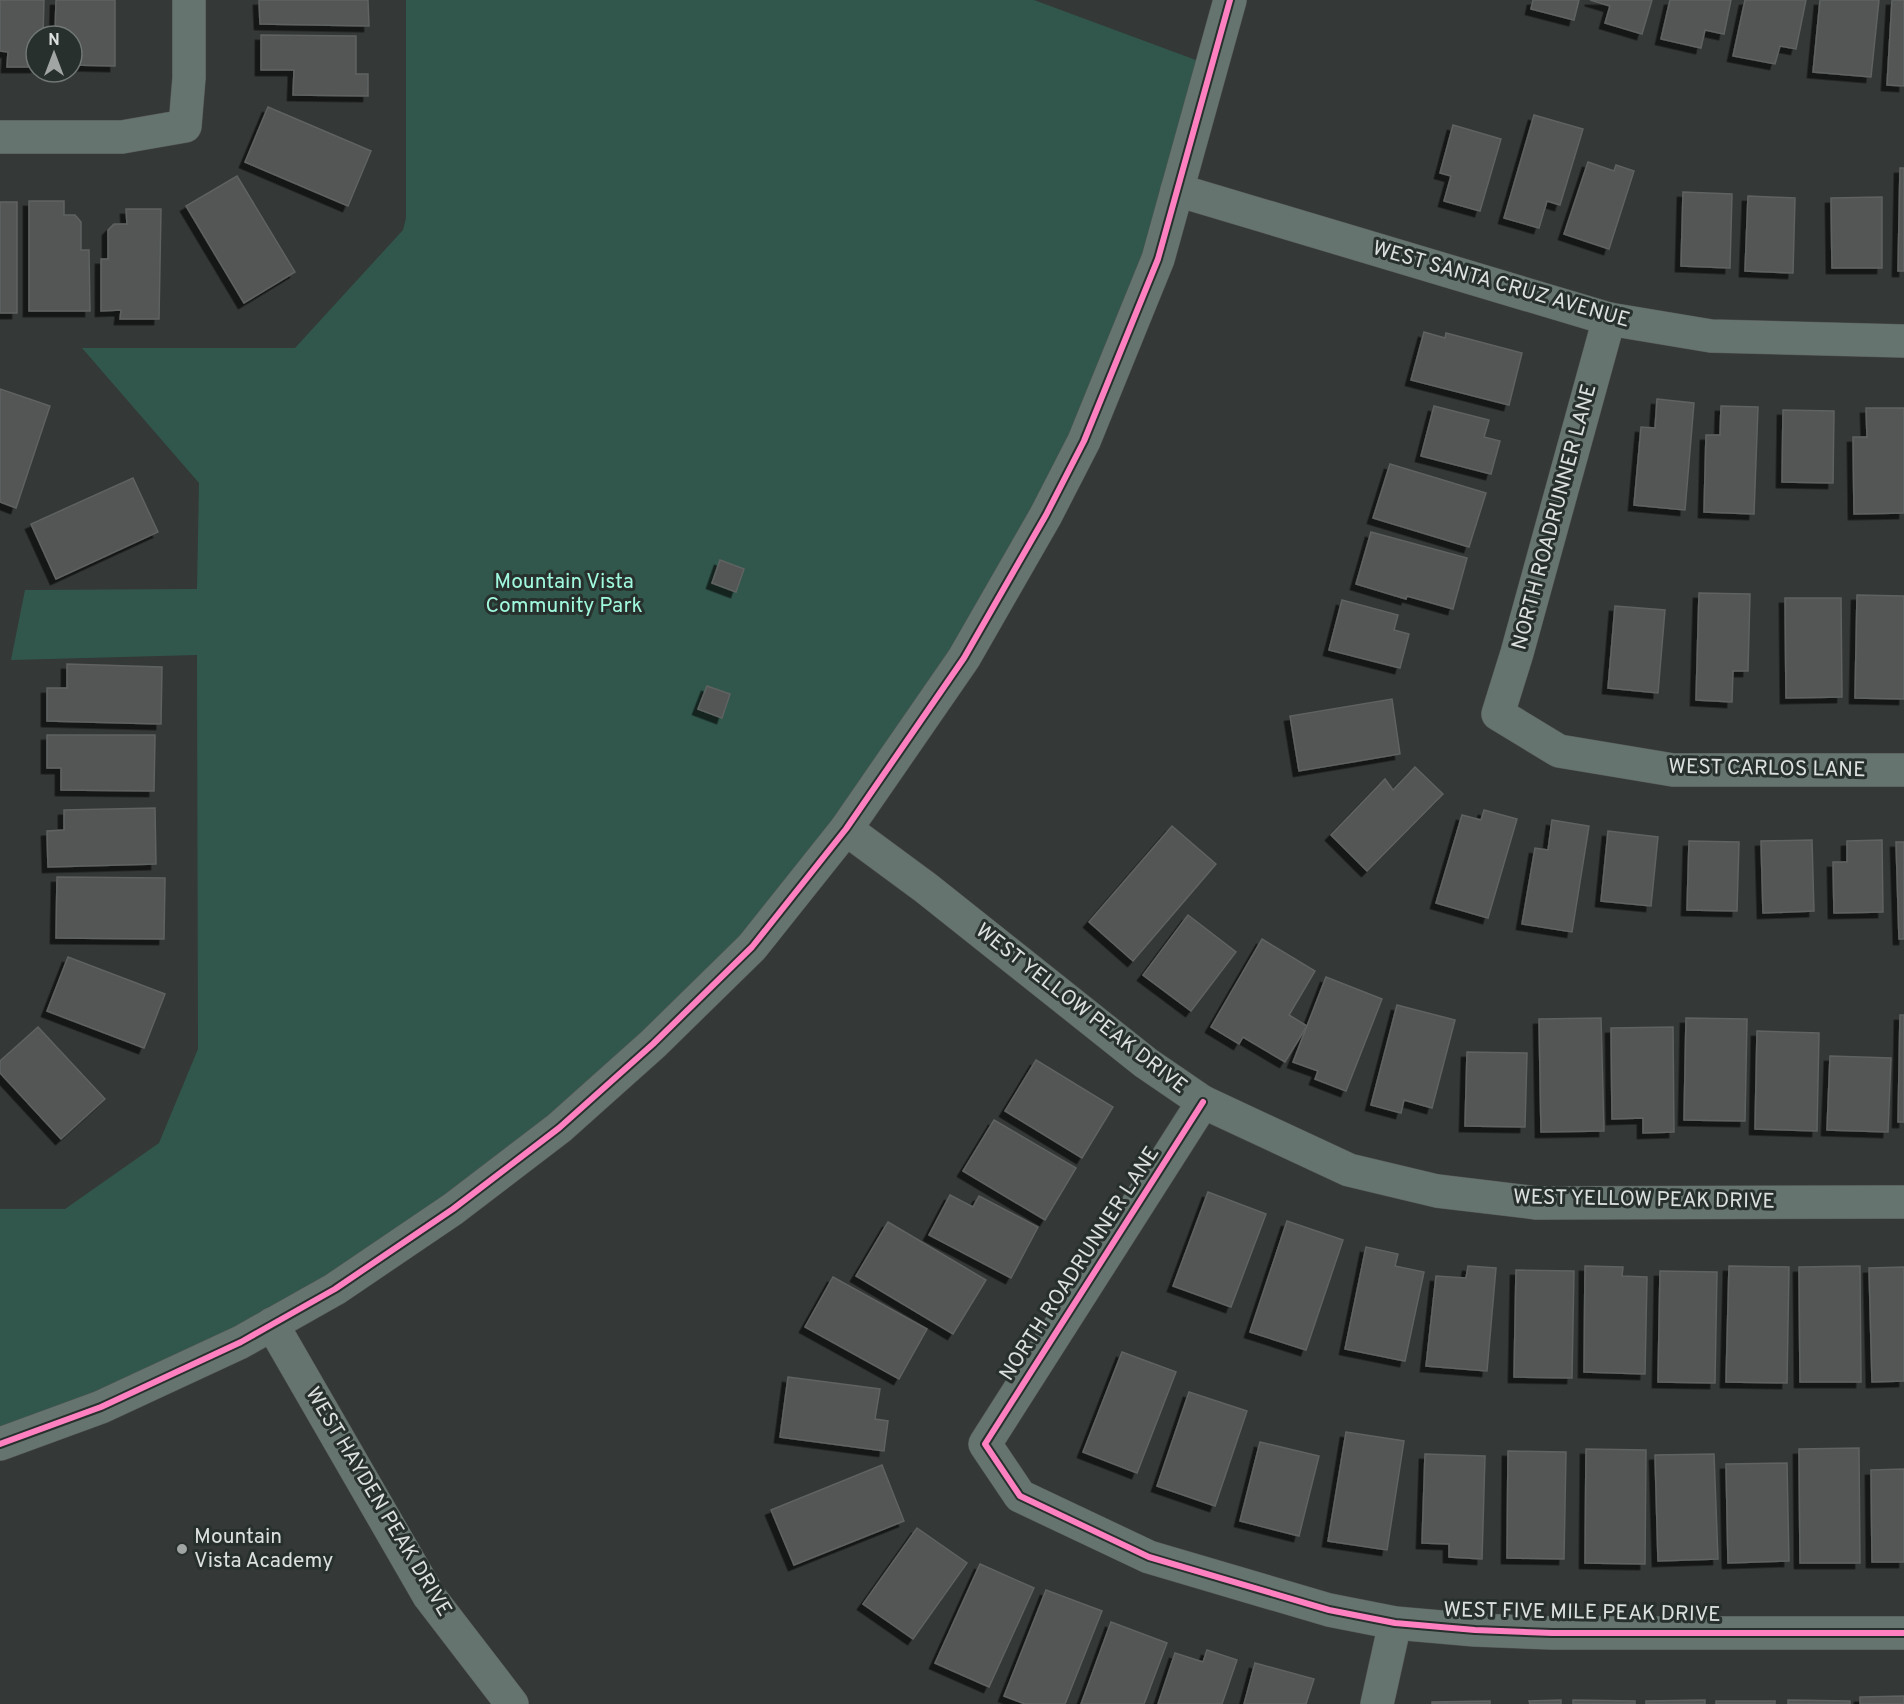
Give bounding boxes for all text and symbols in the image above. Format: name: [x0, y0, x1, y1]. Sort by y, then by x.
north arrow: [24, 24, 84, 84]
text: N: [48, 31, 60, 51]
street label: WEST SANTA CRUZ AVENUE: [1369, 235, 1633, 335]
street label: NORTH ROADRUNNER LANE: [1506, 381, 1604, 653]
park label: Mountain Vista Community Park: [485, 569, 643, 620]
street label: WEST CARLOS LANE: [1668, 754, 1866, 784]
street label: WEST YELLOW PEAK DRIVE: [970, 918, 1192, 1100]
street label: NORTH ROADRUNNER LANE: [994, 1142, 1166, 1386]
street label: WEST YELLOW PEAK DRIVE: [1513, 1184, 1775, 1216]
street label: WEST HAYDEN PEAK DRIVE: [299, 1382, 457, 1622]
place label: Mountain Vista Academy: [194, 1524, 333, 1575]
marker: Mountain Vista Academy: [175, 1542, 189, 1556]
street label: WEST FIVE MILE PEAK DRIVE: [1443, 1597, 1721, 1629]

